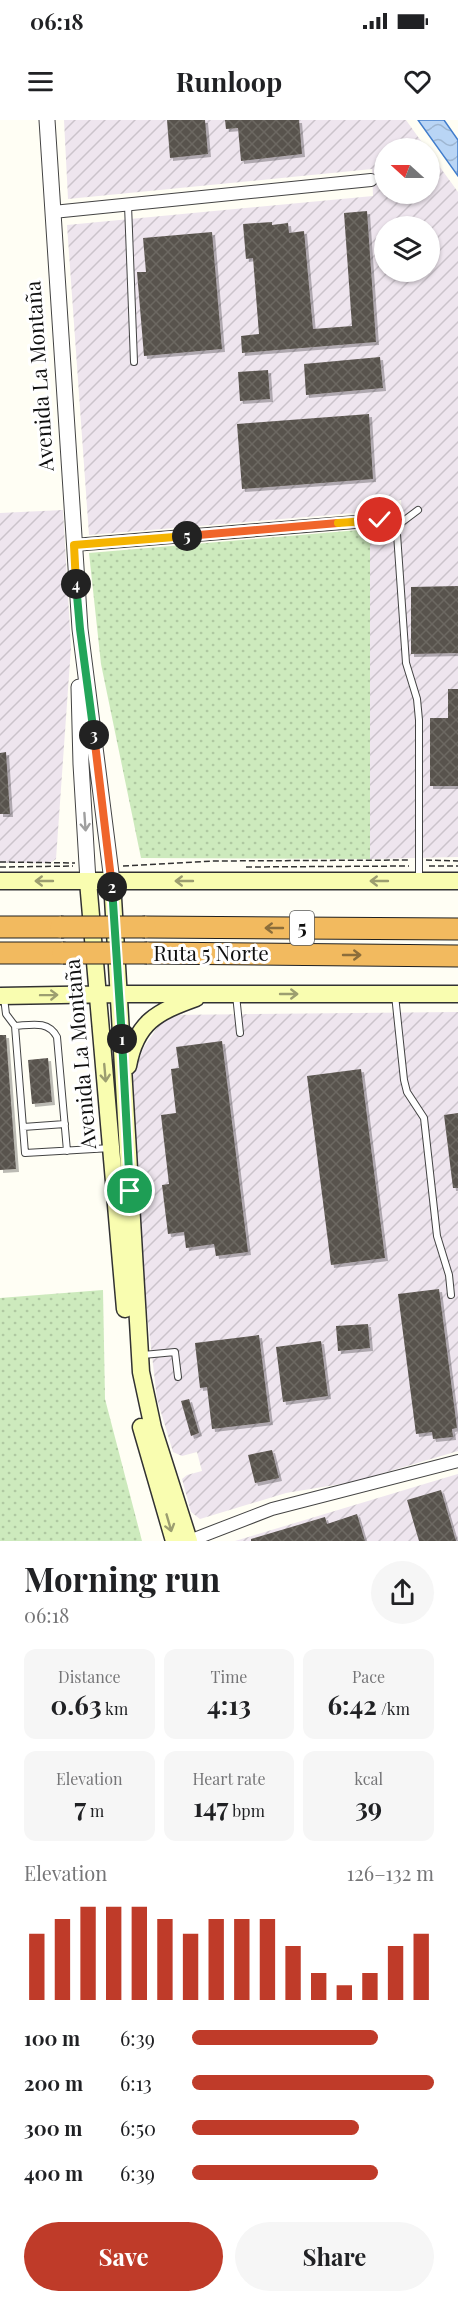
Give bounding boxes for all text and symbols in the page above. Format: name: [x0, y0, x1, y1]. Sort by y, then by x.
text: 06:18: [30, 6, 84, 36]
text: Runloop: [176, 63, 282, 99]
icon: menu: [24, 65, 57, 98]
icon: heart: [401, 65, 434, 98]
north arrow: [374, 138, 440, 204]
map controls: [374, 138, 440, 282]
button: layers: [374, 216, 440, 282]
street label: Avenida La Montaña: [17, 279, 59, 473]
pin: [354, 494, 405, 545]
icon: check: [363, 503, 396, 536]
pin: 5: [172, 521, 202, 551]
text: 5: [183, 525, 191, 546]
pin: 4: [61, 569, 91, 599]
text: 4: [72, 573, 80, 594]
pin: 3: [79, 720, 109, 750]
text: 3: [90, 724, 98, 745]
one-way arrow: [79, 812, 90, 832]
pin: 2: [97, 872, 127, 902]
one-way arrow: [35, 875, 55, 887]
one-way arrow: [174, 875, 194, 887]
one-way arrow: [369, 875, 389, 887]
text: 2: [108, 876, 116, 897]
road number: 5: [290, 911, 314, 945]
one-way arrow: [264, 922, 284, 934]
street label: Ruta 5 Norte: [153, 938, 269, 966]
one-way arrow: [342, 949, 362, 961]
street label: Avenida La Montaña: [57, 957, 101, 1151]
one-way arrow: [279, 988, 299, 1000]
one-way arrow: [39, 989, 59, 1000]
pin: 1: [107, 1024, 137, 1054]
text: 1: [119, 1028, 125, 1049]
one-way arrow: [100, 1063, 111, 1083]
pin: [104, 1165, 155, 1216]
icon: arrive: [113, 1174, 146, 1207]
one-way arrow: [164, 1513, 175, 1532]
text: Morning run: [24, 1556, 220, 1600]
button: share: [371, 1561, 434, 1624]
text: 06:18: [24, 1601, 69, 1628]
text: Distance: [58, 1666, 121, 1687]
text: Time: [211, 1666, 247, 1687]
text: Pace: [352, 1666, 385, 1687]
text: 0.63: [51, 1687, 102, 1722]
text: 4:13: [207, 1687, 251, 1722]
text: 6:42: [327, 1687, 377, 1722]
text: km: [102, 1698, 128, 1719]
text: /km: [377, 1698, 410, 1719]
text: Elevation: [56, 1768, 123, 1789]
text: Heart rate: [192, 1768, 266, 1789]
text: kcal: [354, 1768, 383, 1789]
text: 7: [74, 1789, 86, 1824]
text: 147: [193, 1789, 228, 1824]
text: 39: [355, 1789, 382, 1824]
text: m: [86, 1800, 104, 1821]
text: bpm: [228, 1800, 265, 1821]
text: Elevation: [24, 1859, 107, 1886]
text: 126–132 m: [347, 1859, 434, 1886]
text: 100 m: [24, 2024, 80, 2051]
text: 6:39: [120, 2024, 155, 2051]
text: 200 m: [24, 2069, 83, 2096]
text: 6:13: [120, 2069, 152, 2096]
text: 300 m: [24, 2114, 82, 2141]
text: 6:50: [120, 2114, 156, 2141]
text: 400 m: [24, 2159, 83, 2186]
text: 6:39: [120, 2159, 155, 2186]
button: Save: [24, 2222, 223, 2291]
button: Share: [235, 2222, 434, 2291]

